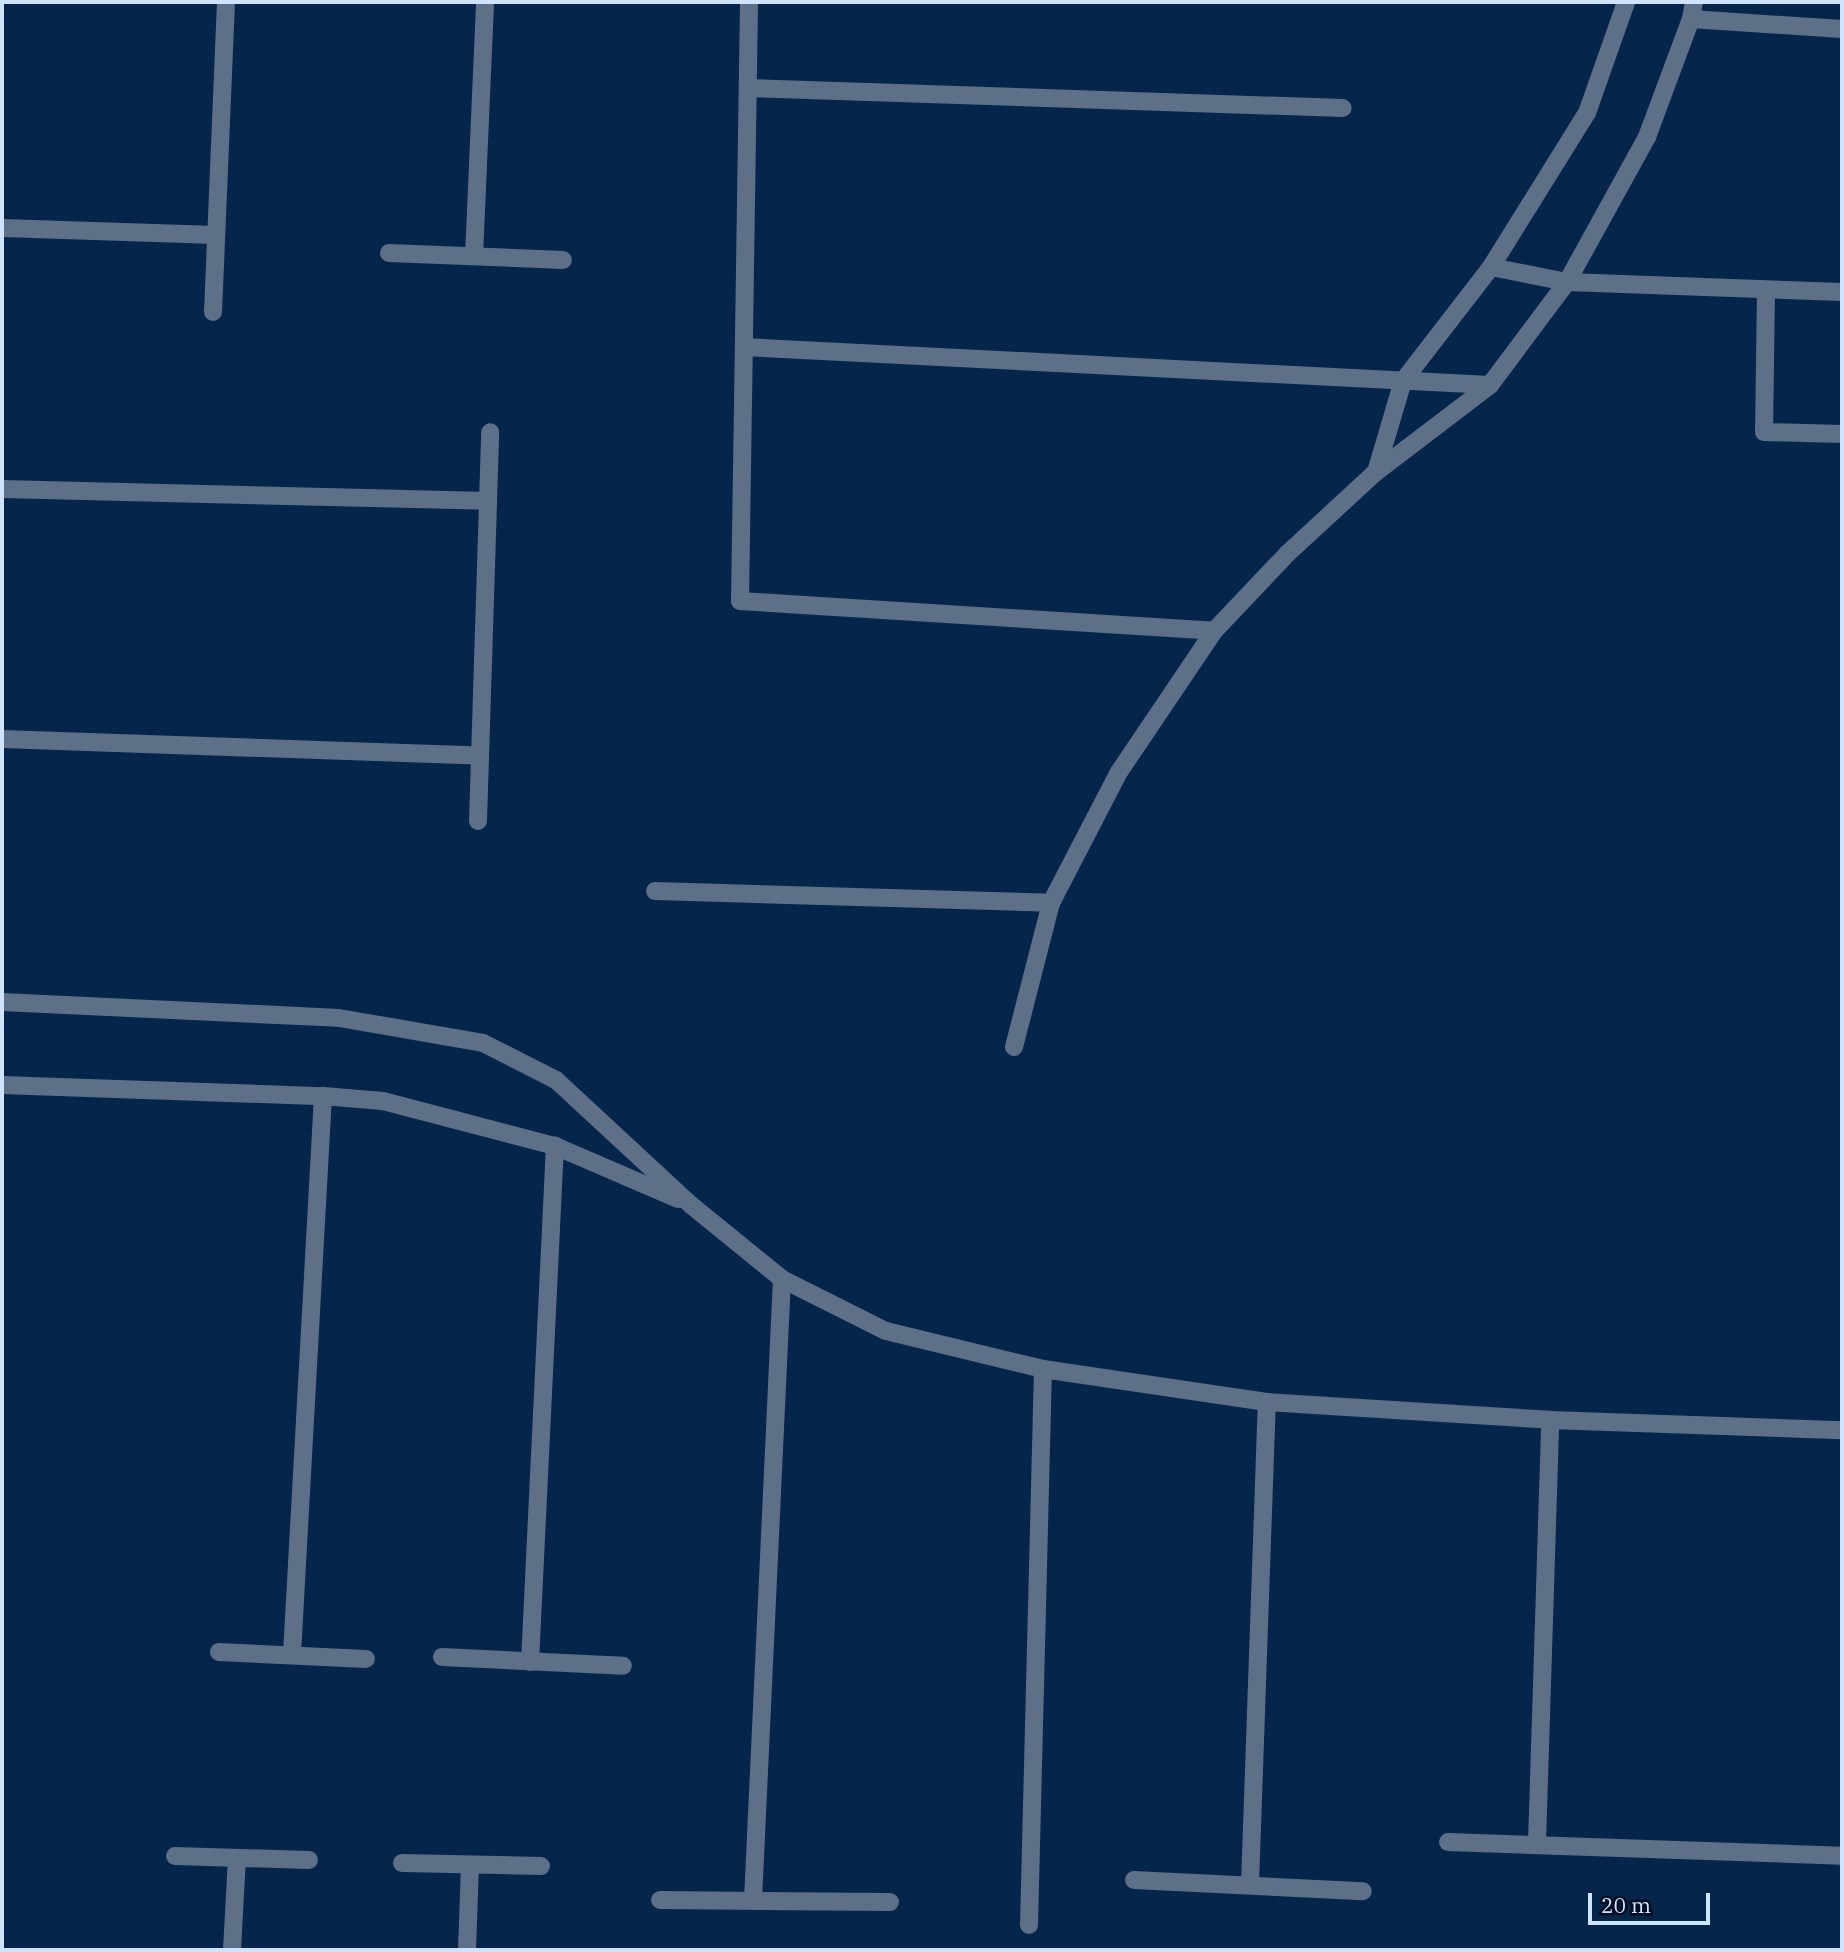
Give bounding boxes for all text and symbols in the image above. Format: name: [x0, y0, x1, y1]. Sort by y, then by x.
scale bar: [1592, 1878, 1714, 1922]
text: 20 m: [1601, 1891, 1651, 1919]

